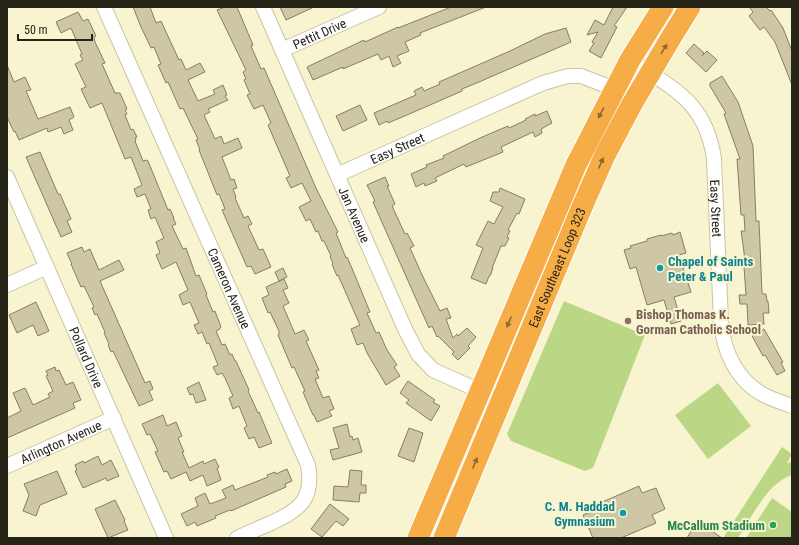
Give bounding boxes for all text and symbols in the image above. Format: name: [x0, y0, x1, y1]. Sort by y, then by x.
street label: Pettit Drive: [291, 15, 349, 52]
scale bar: [18, 16, 92, 42]
text: 50 m: [24, 23, 48, 37]
one-way arrow: [660, 43, 667, 55]
one-way arrow: [598, 108, 605, 119]
street label: Easy Street: [368, 130, 427, 167]
one-way arrow: [598, 157, 605, 169]
street label: Easy Street: [707, 179, 724, 238]
street label: Jan Avenue: [335, 185, 373, 245]
street label: East Southeast Loop 323: [526, 206, 589, 330]
street label: Cameron Avenue: [204, 246, 253, 331]
place label: Chapel of Saints Peter & Paul: [668, 254, 753, 284]
marker: Chapel of Saints Peter & Paul: [655, 263, 665, 273]
place label: Bishop Thomas K. Gorman Catholic School: [636, 307, 761, 337]
one-way arrow: [506, 316, 512, 327]
marker: Bishop Thomas K. Gorman Catholic School: [623, 316, 633, 326]
street label: Pollard Drive: [66, 325, 106, 390]
street label: Arlington Avenue: [18, 418, 104, 467]
one-way arrow: [472, 458, 478, 469]
place label: C. M. Haddad Gymnasium: [545, 499, 615, 529]
marker: C. M. Haddad Gymnasium: [618, 508, 628, 518]
place label: McCallum Stadium: [667, 518, 765, 533]
marker: McCallum Stadium: [768, 520, 778, 530]

